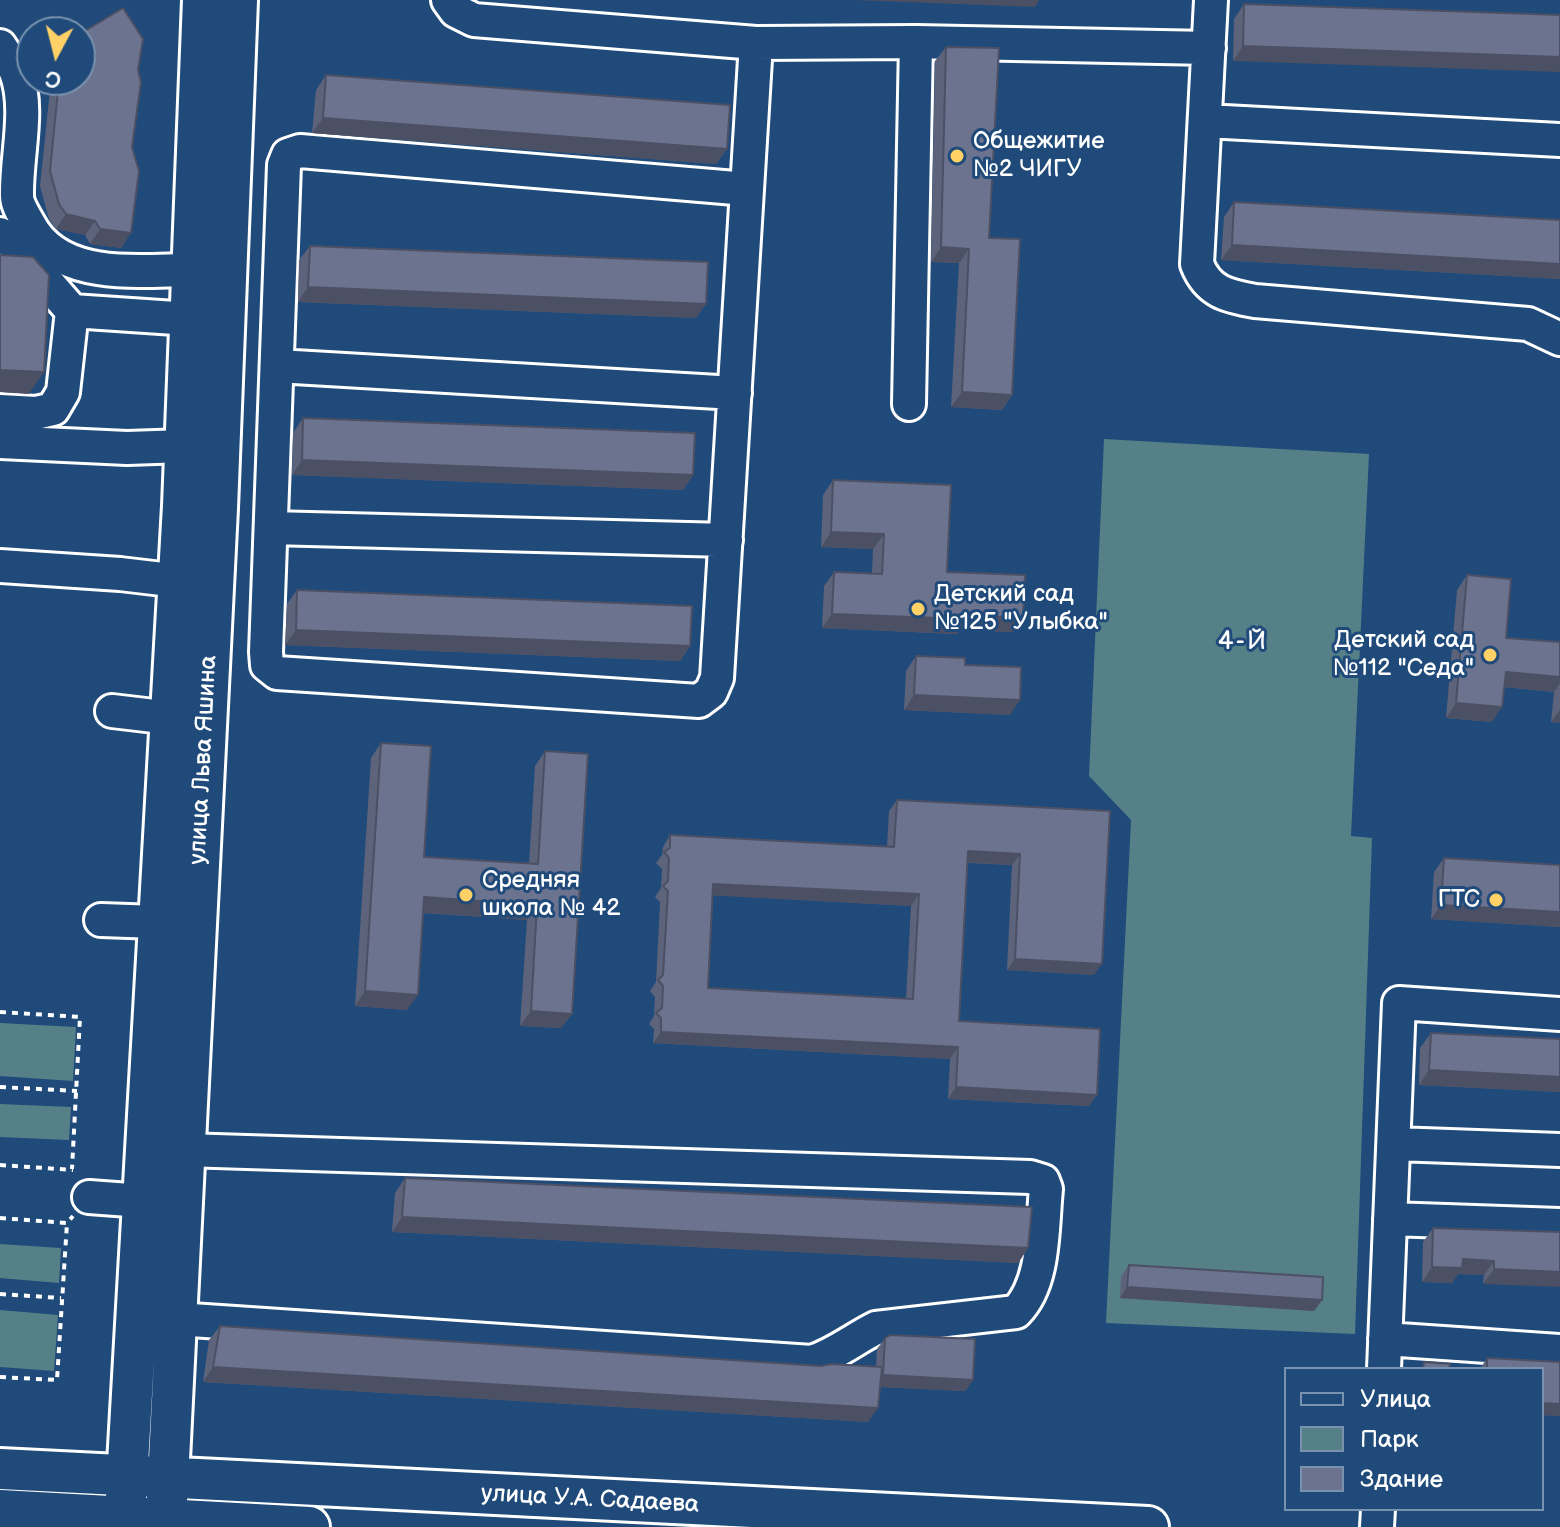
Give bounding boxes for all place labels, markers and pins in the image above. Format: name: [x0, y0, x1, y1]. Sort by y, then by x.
place label: Общежитие №2 ЧИГУ: [973, 128, 1104, 184]
marker: Общежитие №2 ЧИГУ: [948, 147, 966, 165]
place label: Детский сад №125 "Улыбка": [934, 581, 1108, 637]
marker: Детский сад №125 "Улыбка": [909, 600, 927, 618]
place label: Детский сад №112 "Седа": [1333, 627, 1474, 683]
marker: Детский сад №112 "Седа": [1481, 646, 1499, 664]
place label: Средняя школа № 42: [482, 867, 620, 923]
marker: Средняя школа № 42: [457, 886, 475, 904]
place label: ГТС: [1438, 886, 1480, 914]
marker: ГТС: [1487, 891, 1505, 909]

